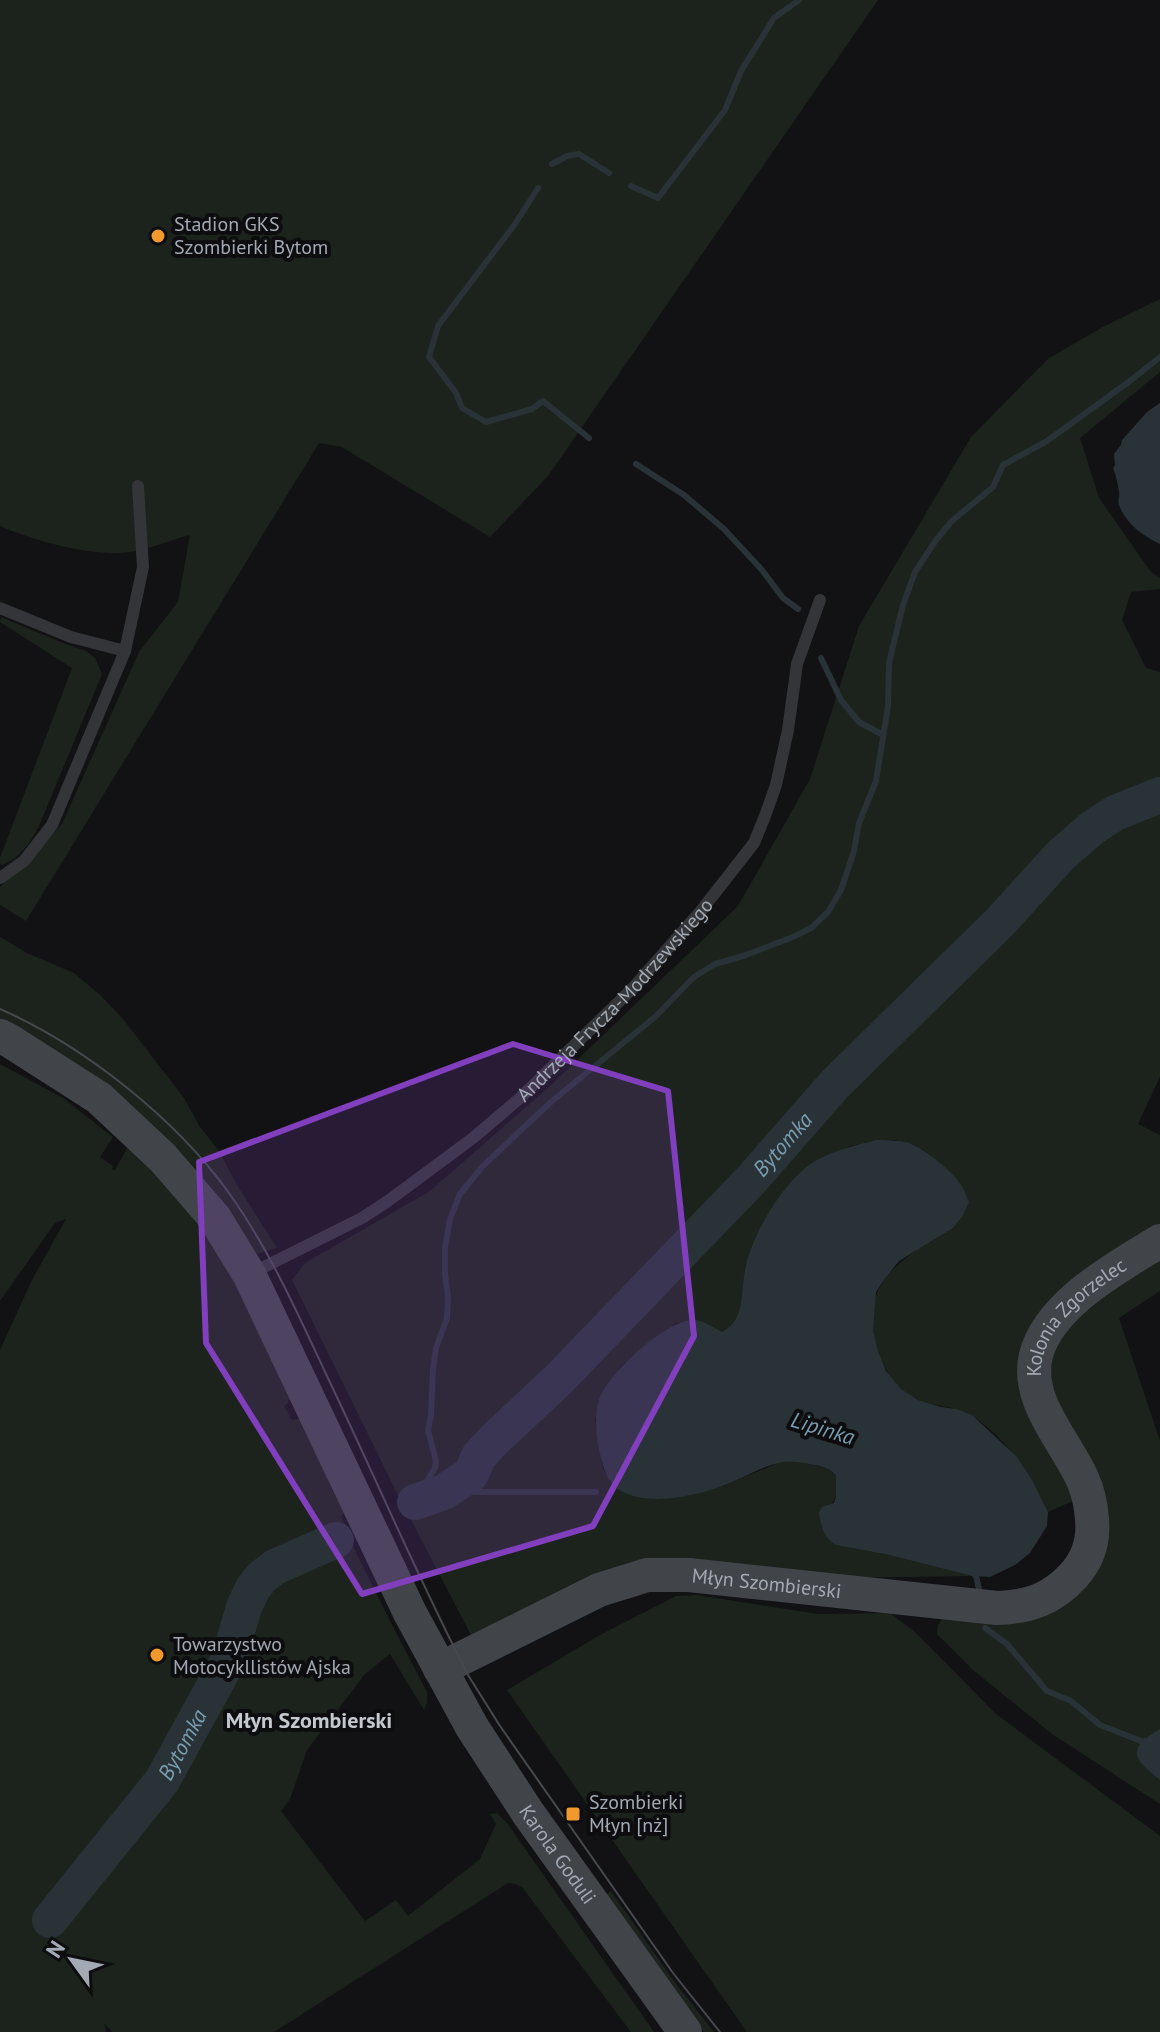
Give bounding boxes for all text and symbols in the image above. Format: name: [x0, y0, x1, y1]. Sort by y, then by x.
place label: Stadion GKS Szombierki Bytom: [174, 211, 328, 260]
marker: Stadion GKS Szombierki Bytom: [149, 227, 167, 245]
street label: Andrzeja Frycza-Modrzewskiego: [511, 893, 719, 1107]
water label: Bytomka: [747, 1106, 818, 1182]
street label: Kolonia Zgorzelec: [1021, 1252, 1131, 1376]
water label: Lipinka: [788, 1405, 858, 1451]
street label: Młyn Szombierski: [691, 1562, 843, 1604]
place label: Towarzystwo Motocykllistów Ajska: [173, 1631, 351, 1680]
marker: Towarzystwo Motocykllistów Ajska: [148, 1646, 166, 1664]
water label: Bytomka: [151, 1704, 213, 1785]
district label: Młyn Szombierski: [226, 1706, 392, 1734]
place label: Szombierki Młyn [nż]: [589, 1789, 683, 1838]
street label: Karola Goduli: [513, 1800, 602, 1909]
marker: Szombierki Młyn [nż]: [564, 1805, 582, 1823]
north arrow: [32, 1920, 112, 2000]
text: N: [40, 1935, 71, 1963]

